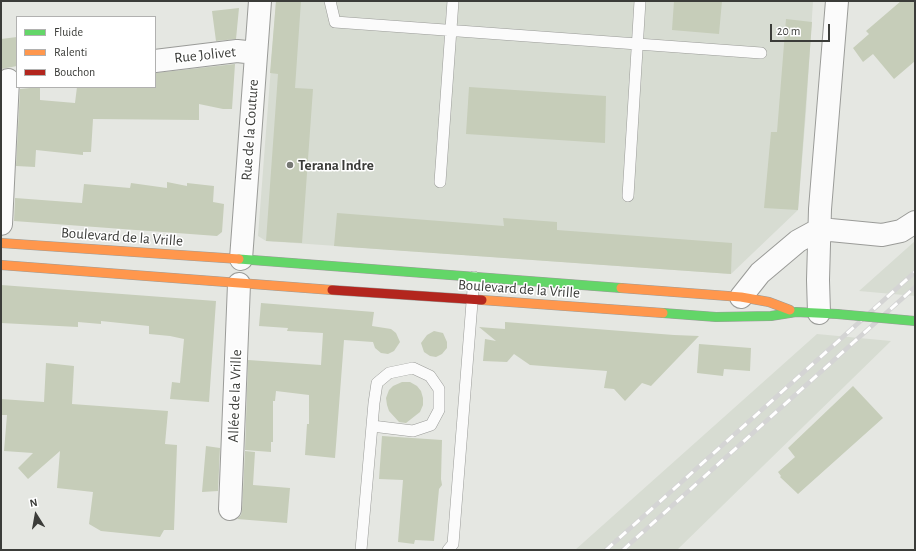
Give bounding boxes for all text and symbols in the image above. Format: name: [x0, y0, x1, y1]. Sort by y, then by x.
legend: [16, 16, 156, 88]
scale bar: [772, 16, 832, 42]
text: 20 m: [777, 25, 800, 37]
text: Fluide: [54, 26, 83, 38]
street label: Rue Jolivet: [173, 43, 237, 67]
text: Ralenti: [54, 46, 87, 58]
text: Bouchon: [54, 66, 95, 78]
street label: Rue de la Couture: [237, 79, 263, 181]
place label: Terana Indre: [298, 156, 374, 174]
marker: Terana Indre: [285, 160, 295, 170]
street label: Boulevard de la Vrille: [60, 224, 184, 250]
street label: Boulevard de la Vrille: [457, 276, 581, 302]
street label: Allée de la Vrille: [224, 349, 246, 443]
north arrow: [16, 495, 56, 535]
text: N: [29, 497, 38, 509]

